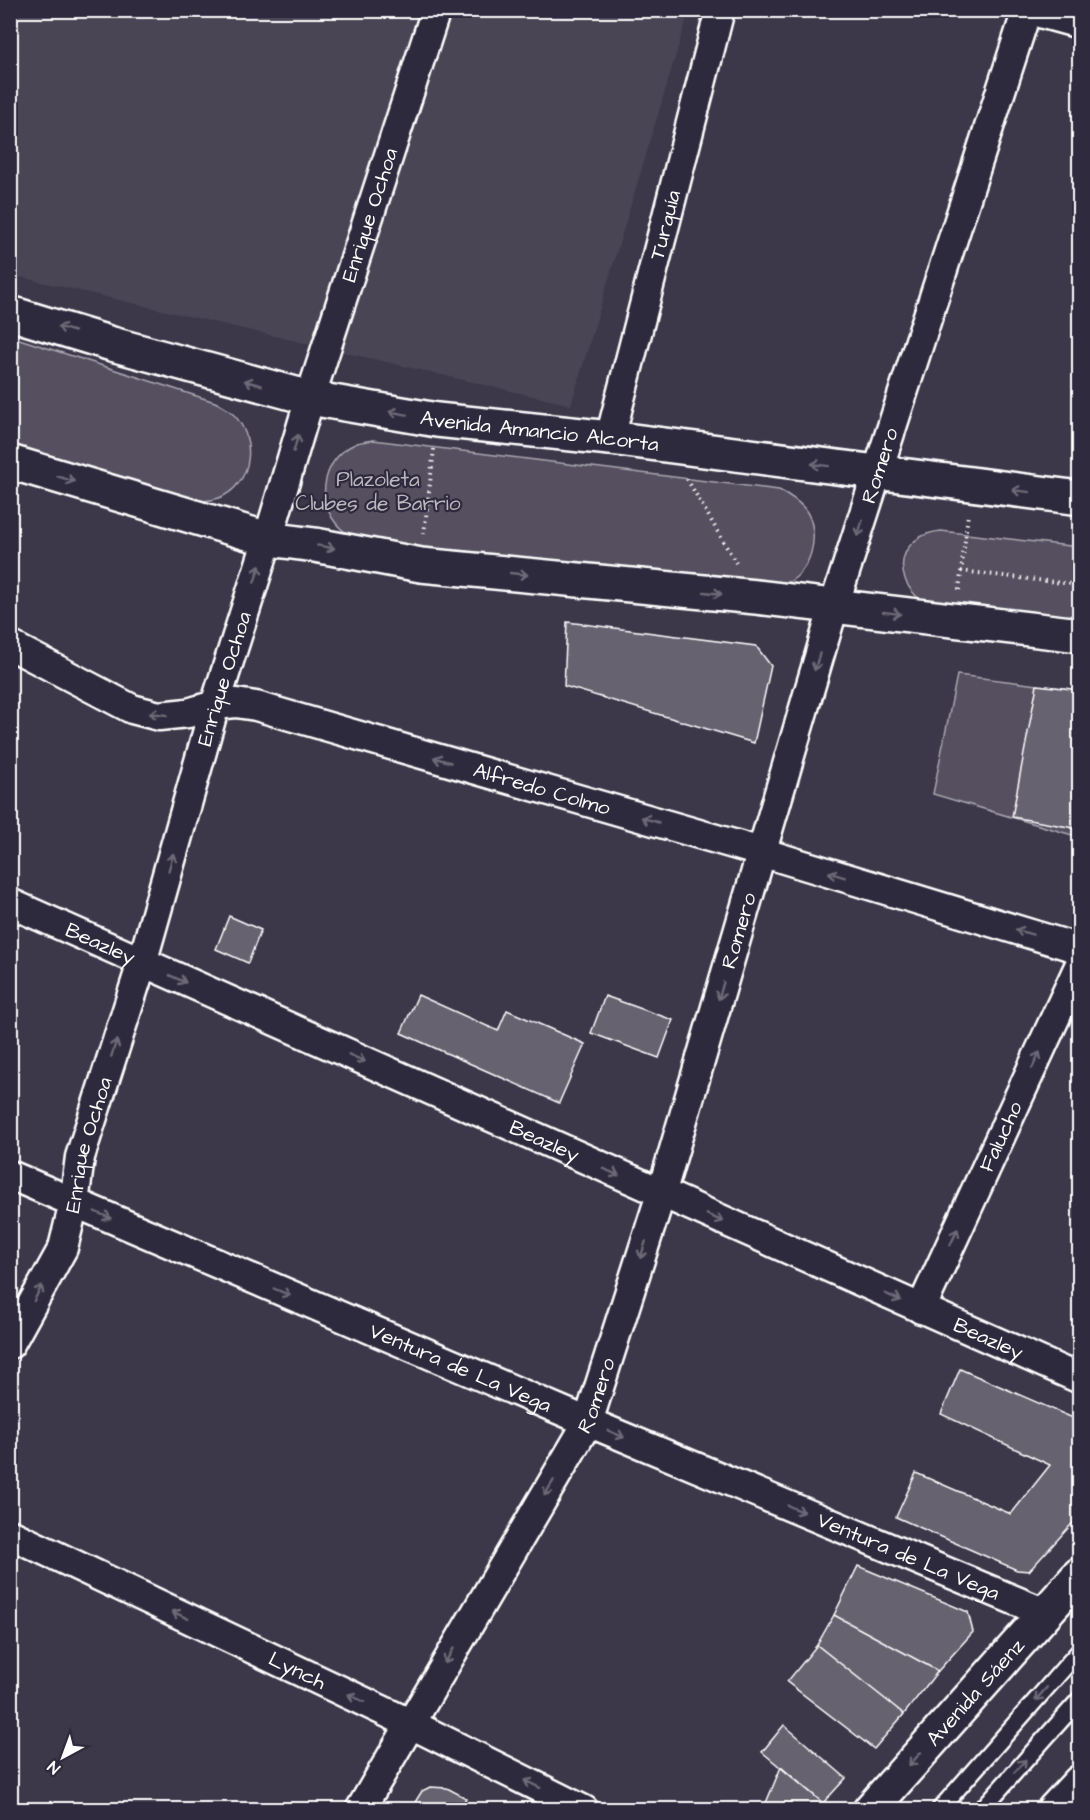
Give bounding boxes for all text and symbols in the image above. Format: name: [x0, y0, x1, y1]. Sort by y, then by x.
street label: Enrique Ochoa: [335, 144, 405, 286]
street label: Turquía: [642, 187, 688, 263]
one-way arrow: [57, 323, 76, 334]
one-way arrow: [244, 376, 263, 388]
street label: Avenida Amancio Alcorta: [418, 403, 661, 459]
one-way arrow: [388, 408, 408, 419]
street label: Romero: [854, 424, 906, 507]
one-way arrow: [291, 434, 302, 453]
one-way arrow: [811, 460, 831, 471]
park label: Plazoleta Clubes de Barrio: [295, 465, 461, 518]
one-way arrow: [56, 474, 75, 485]
one-way arrow: [1012, 485, 1032, 496]
one-way arrow: [854, 518, 865, 537]
one-way arrow: [315, 542, 335, 553]
one-way arrow: [252, 565, 263, 584]
one-way arrow: [508, 569, 528, 580]
one-way arrow: [702, 588, 722, 599]
street label: Enrique Ochoa: [190, 608, 259, 749]
one-way arrow: [881, 608, 901, 619]
one-way arrow: [811, 653, 822, 672]
one-way arrow: [149, 708, 169, 719]
one-way arrow: [433, 754, 452, 765]
street label: Alfredo Colmo: [470, 756, 614, 823]
one-way arrow: [641, 814, 660, 825]
one-way arrow: [166, 853, 177, 872]
one-way arrow: [828, 869, 847, 880]
street label: Romero: [714, 889, 764, 972]
street label: Beazley: [61, 915, 140, 974]
one-way arrow: [1014, 926, 1033, 937]
one-way arrow: [169, 974, 187, 985]
one-way arrow: [715, 981, 726, 1000]
one-way arrow: [110, 1039, 121, 1058]
one-way arrow: [1030, 1051, 1042, 1069]
one-way arrow: [347, 1053, 365, 1065]
street label: Enrique Ochoa: [58, 1073, 120, 1216]
street label: Falucho: [972, 1096, 1030, 1177]
street label: Beazley: [505, 1113, 584, 1171]
one-way arrow: [602, 1166, 620, 1178]
one-way arrow: [93, 1210, 111, 1222]
one-way arrow: [705, 1212, 723, 1224]
one-way arrow: [949, 1228, 961, 1246]
one-way arrow: [637, 1240, 648, 1259]
one-way arrow: [32, 1285, 44, 1302]
one-way arrow: [272, 1287, 291, 1298]
one-way arrow: [884, 1292, 902, 1303]
street label: Beazley: [949, 1311, 1028, 1369]
street label: Ventura de La Vega: [365, 1316, 556, 1420]
street label: Romero: [570, 1354, 623, 1439]
one-way arrow: [606, 1429, 625, 1440]
one-way arrow: [542, 1479, 554, 1496]
one-way arrow: [786, 1504, 805, 1515]
street label: Ventura de La Vega: [813, 1505, 1004, 1608]
one-way arrow: [172, 1608, 190, 1620]
street label: Avenida Sáenz: [919, 1632, 1032, 1753]
street label: Lynch: [264, 1645, 331, 1697]
one-way arrow: [443, 1647, 455, 1664]
one-way arrow: [1034, 1686, 1048, 1701]
one-way arrow: [348, 1692, 366, 1704]
north arrow: [33, 1727, 93, 1787]
one-way arrow: [908, 1751, 922, 1766]
text: N: [43, 1756, 65, 1779]
one-way arrow: [1013, 1759, 1027, 1774]
one-way arrow: [523, 1777, 541, 1789]

